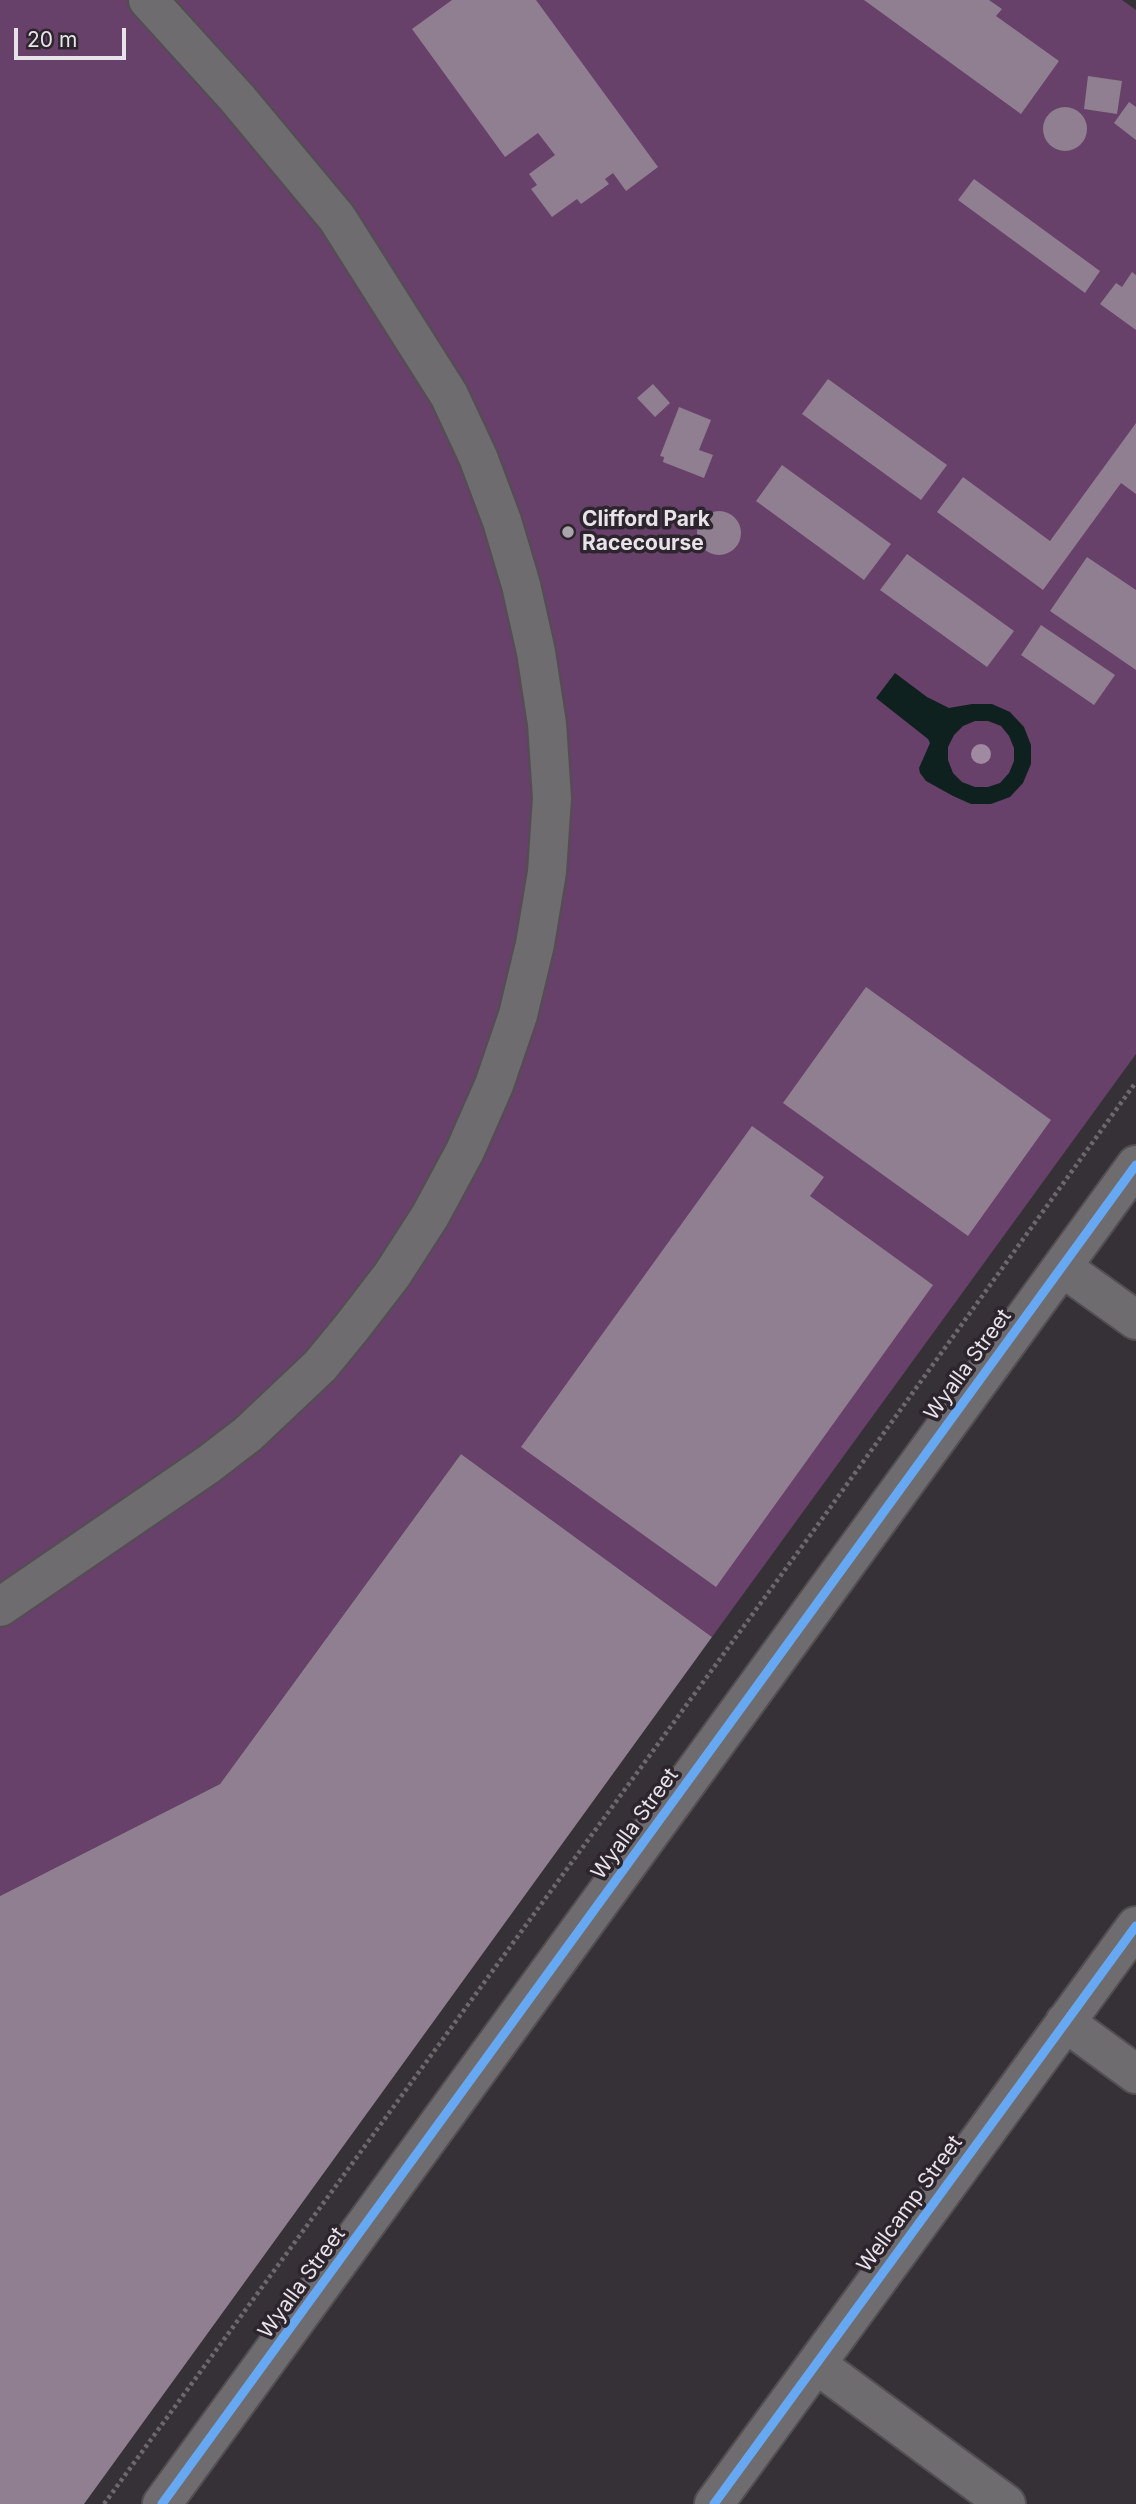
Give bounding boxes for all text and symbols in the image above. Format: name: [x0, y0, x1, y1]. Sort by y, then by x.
scale bar: [18, 14, 130, 58]
text: 20 m: [27, 27, 77, 52]
place label: Clifford Park Racecourse: [582, 507, 710, 557]
marker: Clifford Park Racecourse: [560, 524, 576, 540]
street label: Wyalla Street: [919, 1304, 1017, 1426]
street label: Wyalla Street: [586, 1763, 684, 1885]
street label: Wellcamp Street: [852, 2131, 968, 2277]
street label: Wyalla Street: [253, 2222, 351, 2344]

